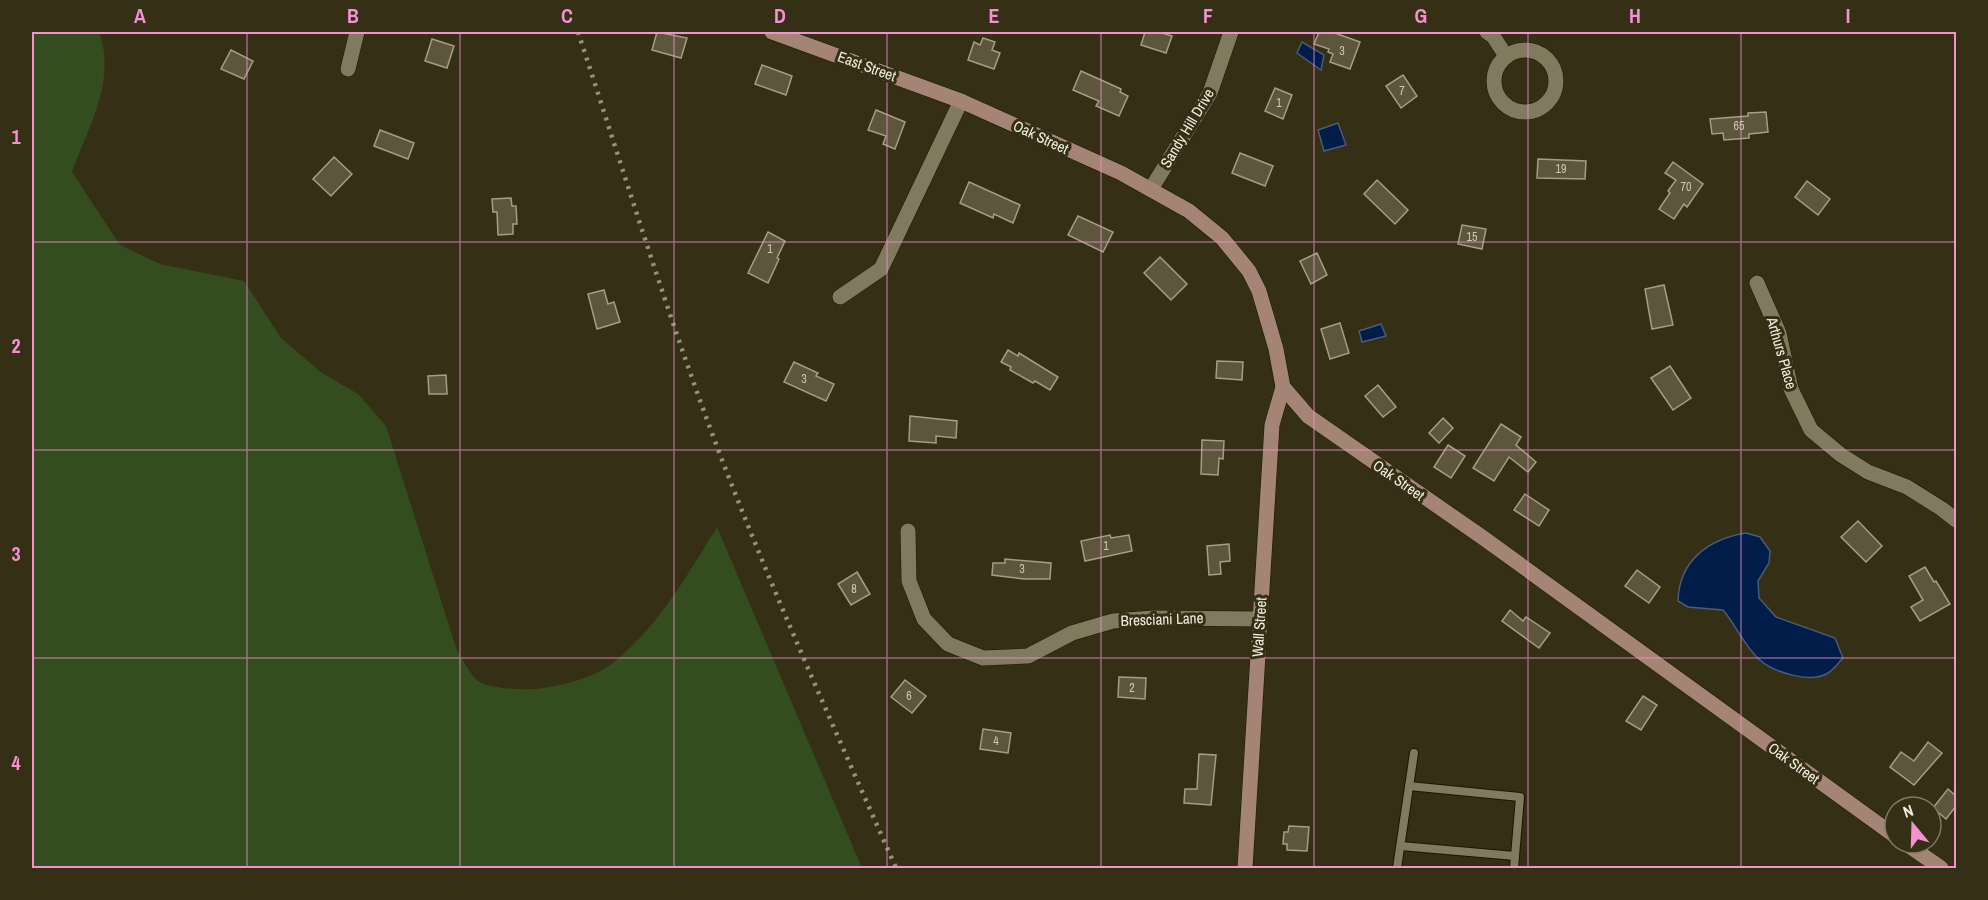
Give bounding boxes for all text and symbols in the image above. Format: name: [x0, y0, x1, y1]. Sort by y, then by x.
text: A: [134, 2, 146, 29]
text: B: [347, 2, 359, 29]
text: C: [561, 2, 573, 29]
text: D: [774, 2, 786, 29]
text: E: [989, 2, 1000, 29]
text: F: [1203, 2, 1213, 29]
text: G: [1415, 2, 1427, 29]
text: H: [1629, 2, 1641, 29]
text: I: [1846, 2, 1850, 29]
house number: 3: [1339, 43, 1345, 59]
street label: East Street: [835, 46, 900, 86]
house number: 7: [1399, 83, 1405, 99]
street label: Sandy Hill Drive: [1155, 84, 1219, 171]
house number: 1: [1276, 95, 1282, 111]
street label: Oak Street: [1010, 115, 1073, 159]
house number: 65: [1734, 118, 1745, 134]
text: 1: [11, 123, 21, 150]
house number: 19: [1556, 161, 1566, 177]
house number: 70: [1681, 179, 1691, 195]
house number: 15: [1467, 229, 1478, 245]
house number: 1: [767, 241, 773, 257]
street label: Arthurs Place: [1761, 314, 1802, 392]
text: 2: [11, 332, 21, 359]
house number: 3: [801, 371, 807, 387]
street label: Oak Street: [1369, 455, 1430, 506]
house number: 1: [1103, 538, 1109, 554]
text: 3: [11, 540, 21, 567]
house number: 3: [1019, 561, 1025, 577]
house number: 8: [851, 581, 857, 597]
street label: Wall Street: [1246, 596, 1272, 658]
street label: Bresciani Lane: [1120, 607, 1204, 631]
house number: 2: [1129, 680, 1135, 696]
house number: 6: [906, 688, 912, 704]
house number: 4: [993, 733, 999, 749]
street label: Oak Street: [1764, 737, 1824, 789]
text: 4: [11, 749, 21, 776]
north arrow: [1883, 795, 1943, 855]
text: N: [1900, 799, 1916, 823]

